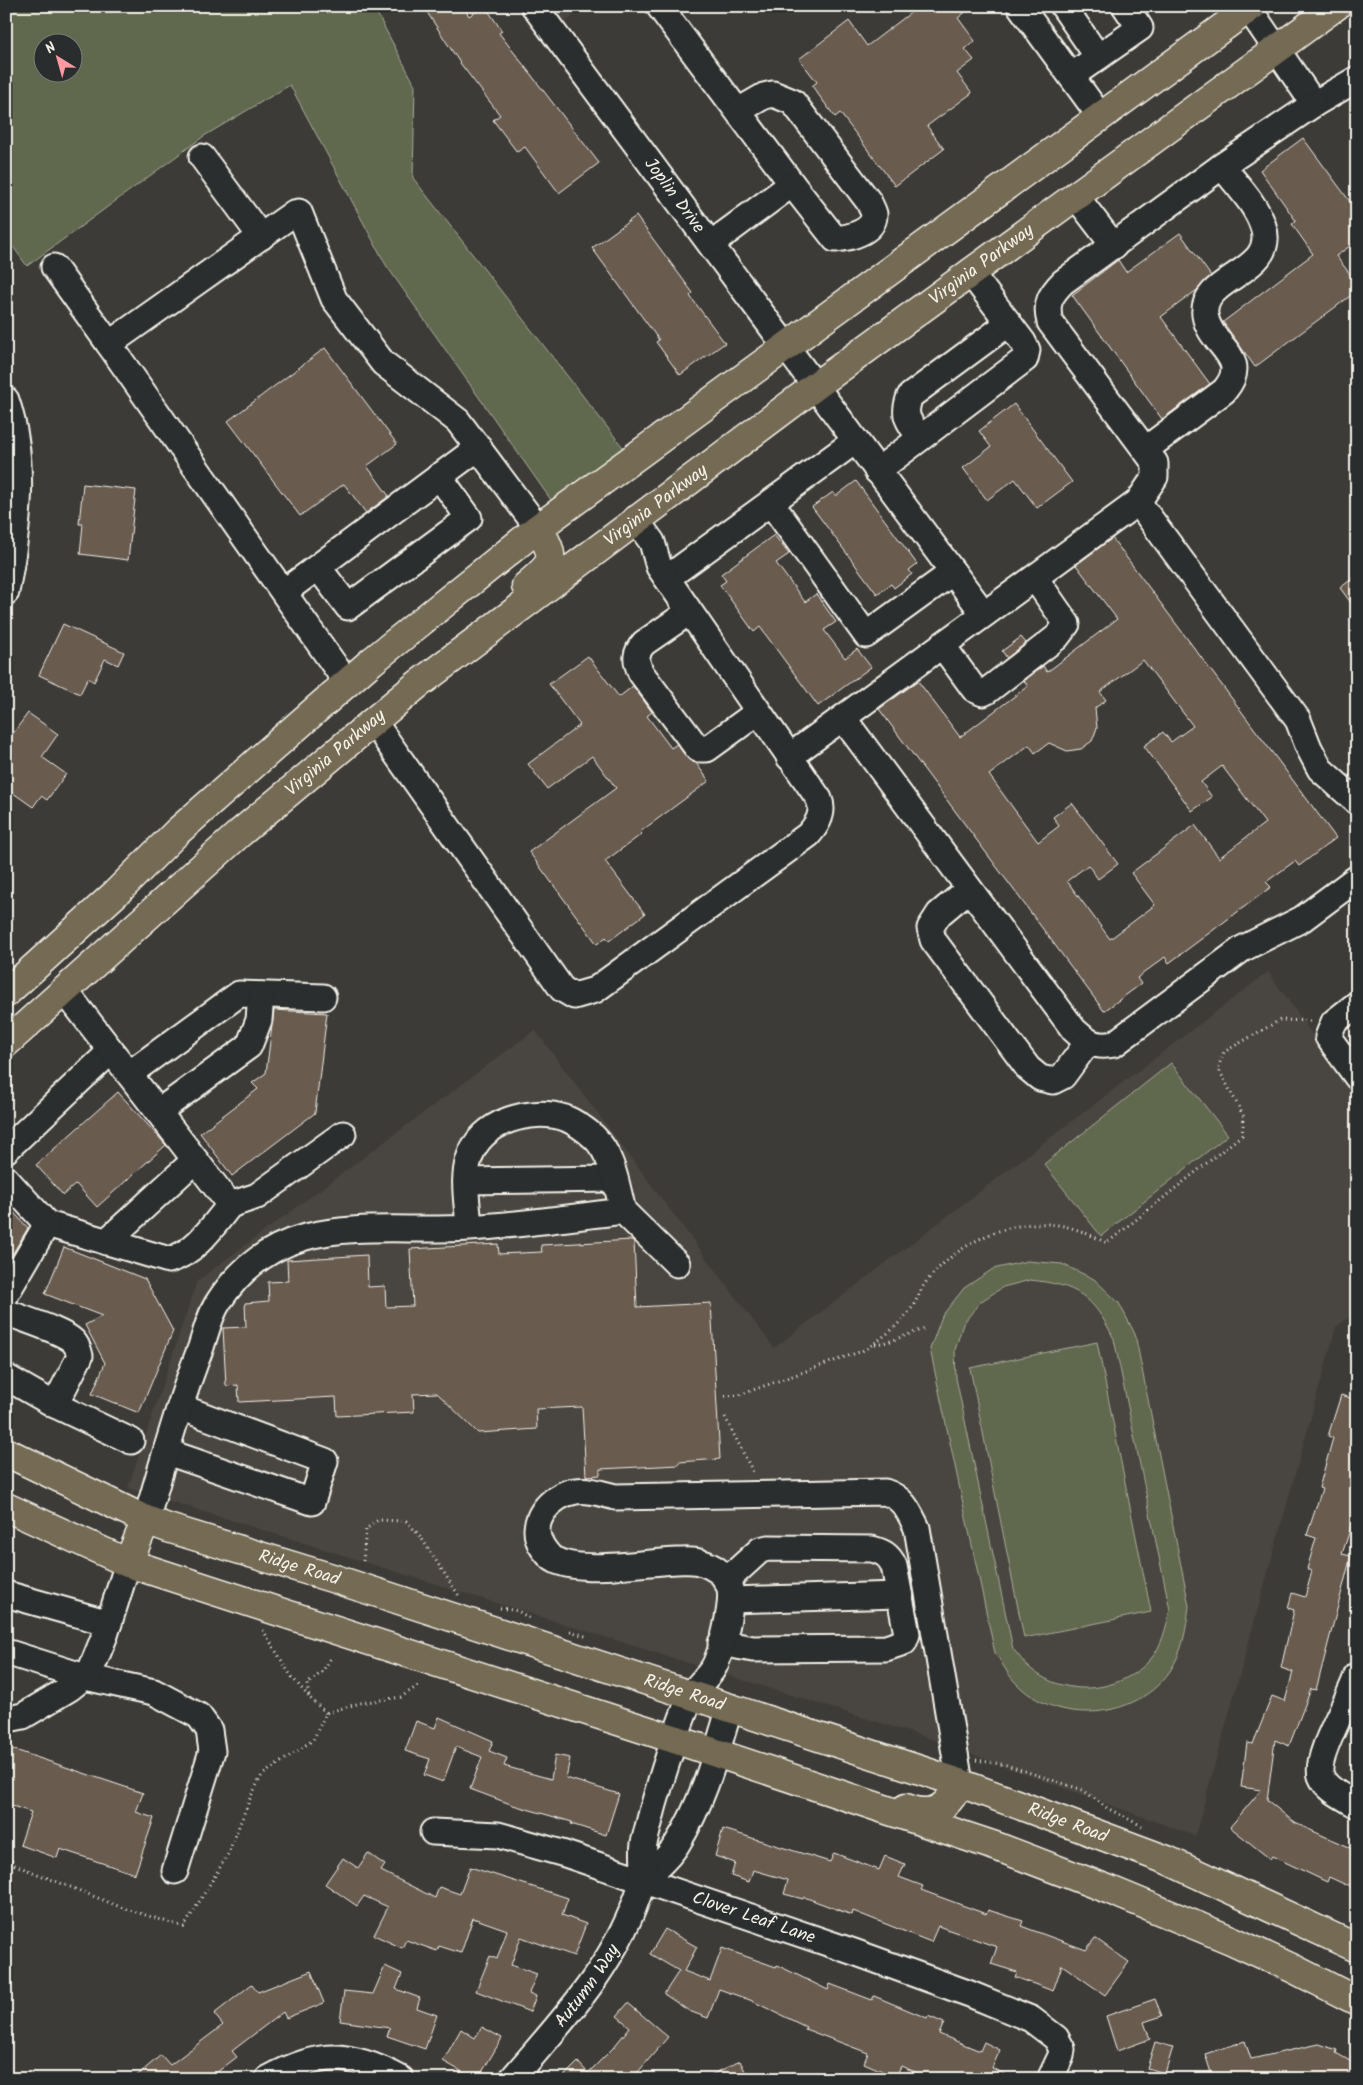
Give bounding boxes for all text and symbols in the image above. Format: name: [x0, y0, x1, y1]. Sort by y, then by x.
north arrow: [32, 32, 82, 82]
text: N: [41, 37, 61, 60]
street label: Joplin Drive: [636, 152, 712, 240]
street label: Virginia Parkway: [923, 216, 1041, 313]
street label: Virginia Parkway: [598, 456, 715, 554]
street label: Virginia Parkway: [279, 702, 393, 804]
street label: Ridge Road: [255, 1542, 344, 1594]
street label: Ridge Road: [640, 1666, 730, 1720]
street label: Ridge Road: [1023, 1795, 1113, 1852]
street label: Clover Leaf Lane: [688, 1884, 819, 1952]
street label: Autumn Way: [547, 1938, 628, 2034]

